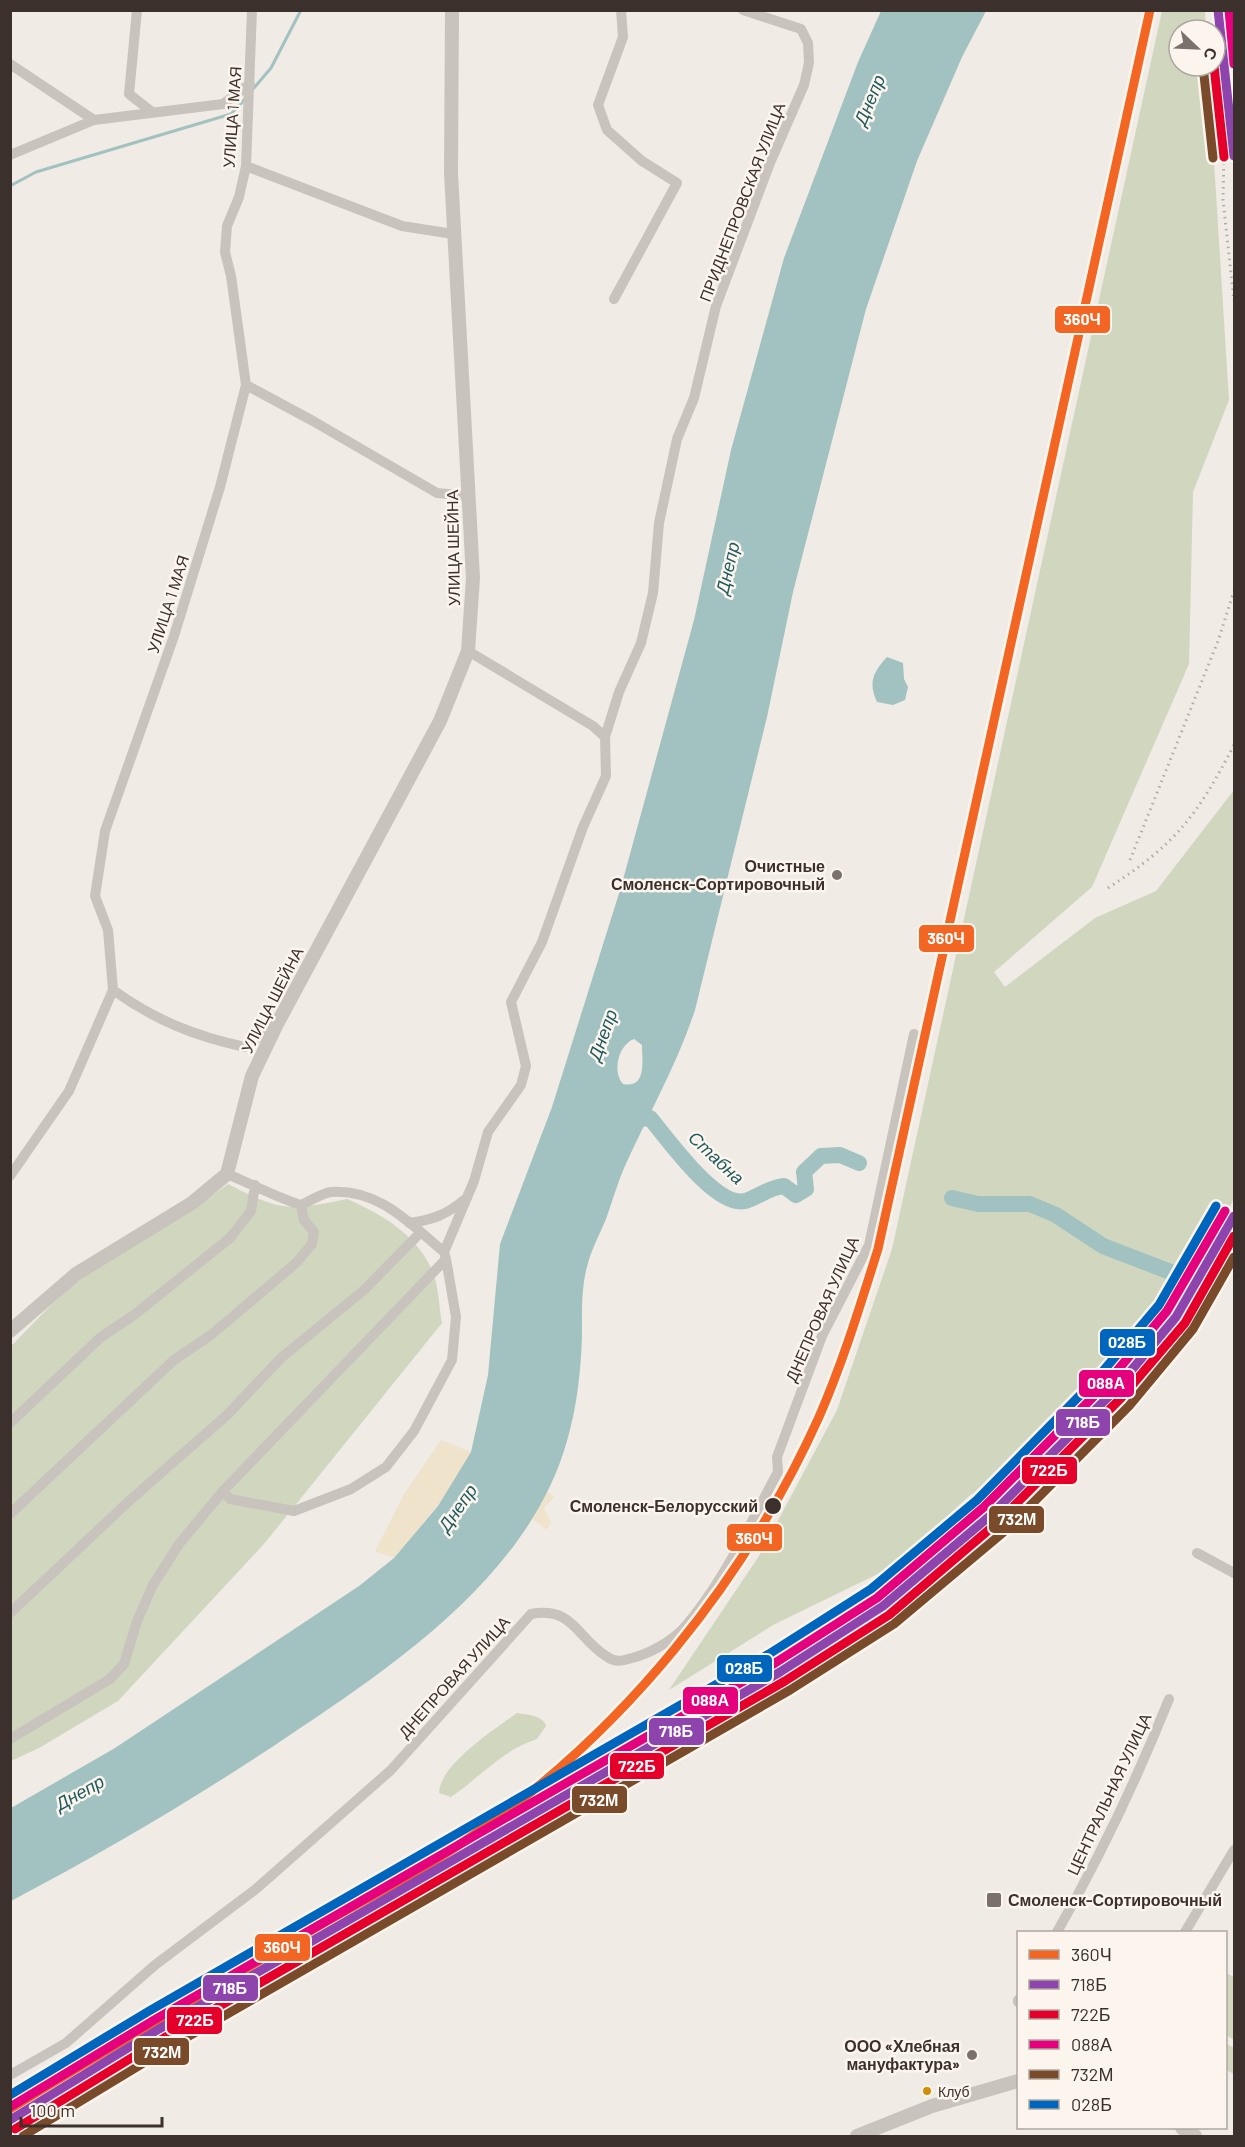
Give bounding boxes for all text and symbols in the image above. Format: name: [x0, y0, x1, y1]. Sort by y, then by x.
north arrow: [1167, 18, 1227, 78]
text: С: [1200, 45, 1222, 63]
street label: УЛИЦА 1 МАЯ: [218, 66, 245, 168]
water label: Днепр: [848, 71, 889, 130]
street label: ПРИДНЕПРОВСКАЯ УЛИЦА: [695, 99, 788, 304]
line badge: 360Ч: [1054, 305, 1111, 334]
text: 360Ч: [1063, 309, 1101, 328]
street label: УЛИЦА ШЕЙНА: [442, 489, 463, 606]
water label: Днепр: [710, 540, 744, 598]
street label: УЛИЦА 1 МАЯ: [143, 553, 192, 655]
place label: Очистные Смоленск-Сортировочный: [611, 856, 825, 893]
marker: Очистные Смоленск-Сортировочный: [830, 868, 844, 882]
line badge: 360Ч: [918, 924, 975, 953]
text: 360Ч: [927, 928, 965, 947]
street label: УЛИЦА ШЕЙНА: [237, 943, 307, 1056]
water label: Днепр: [582, 1006, 621, 1065]
water label: Стабна: [684, 1126, 749, 1188]
street label: ДНЕПРОВАЯ УЛИЦА: [781, 1233, 862, 1384]
line badge: 028Б: [1099, 1328, 1156, 1357]
text: 028Б: [1108, 1332, 1146, 1351]
line badge: 088А: [1078, 1369, 1135, 1398]
text: 088А: [1087, 1373, 1125, 1392]
line badge: 718Б: [1055, 1408, 1111, 1437]
text: 718Б: [1066, 1412, 1100, 1431]
line badge: 722Б: [1021, 1456, 1078, 1485]
text: 722Б: [1030, 1460, 1068, 1479]
water label: Днепр: [432, 1480, 481, 1537]
place label: Смоленск-Белорусский: [570, 1496, 758, 1515]
marker: Смоленск-Белорусский: [763, 1496, 783, 1516]
line badge: 732М: [988, 1505, 1045, 1534]
text: 732М: [998, 1509, 1036, 1528]
line badge: 360Ч: [726, 1523, 783, 1552]
text: 360Ч: [735, 1528, 773, 1547]
street label: ДНЕПРОВАЯ УЛИЦА: [394, 1612, 513, 1741]
line badge: 028Б: [716, 1654, 773, 1683]
text: 028Б: [725, 1658, 763, 1677]
line badge: 088А: [682, 1686, 739, 1715]
text: 088А: [691, 1690, 729, 1709]
street label: ЦЕНТРАЛЬНАЯ УЛИЦА: [1063, 1709, 1155, 1878]
line badge: 718Б: [648, 1717, 705, 1746]
text: 718Б: [659, 1721, 693, 1740]
line badge: 722Б: [609, 1752, 665, 1780]
text: 722Б: [618, 1756, 656, 1775]
water label: Днепр: [49, 1770, 108, 1815]
line badge: 732М: [571, 1785, 628, 1814]
text: 732М: [580, 1790, 618, 1809]
place label: Смоленск-Сортировочный: [1008, 1890, 1222, 1909]
marker: Смоленск-Сортировочный: [985, 1891, 1003, 1909]
legend: [1017, 1931, 1227, 2129]
line badge: 360Ч: [254, 1933, 311, 1962]
text: 360Ч: [263, 1937, 301, 1956]
text: 360Ч: [1071, 1943, 1112, 1965]
text: 718Б: [1071, 1973, 1107, 1995]
line badge: 718Б: [202, 1974, 259, 2002]
text: 718Б: [213, 1978, 247, 1997]
text: 722Б: [1071, 2003, 1111, 2025]
line badge: 722Б: [166, 2006, 223, 2035]
text: 722Б: [176, 2010, 214, 2029]
text: 088А: [1071, 2033, 1112, 2055]
place label: ООО «Хлебная мануфактура»: [844, 2036, 960, 2073]
line badge: 732М: [133, 2037, 190, 2066]
text: 732М: [143, 2042, 181, 2061]
marker: ООО «Хлебная мануфактура»: [965, 2048, 979, 2062]
text: 732М: [1071, 2063, 1113, 2085]
place label: Клуб: [938, 2083, 970, 2100]
marker: Клуб: [921, 2085, 933, 2097]
scale bar: [21, 2090, 162, 2128]
text: 028Б: [1071, 2093, 1112, 2115]
text: 100 m: [30, 2099, 75, 2121]

